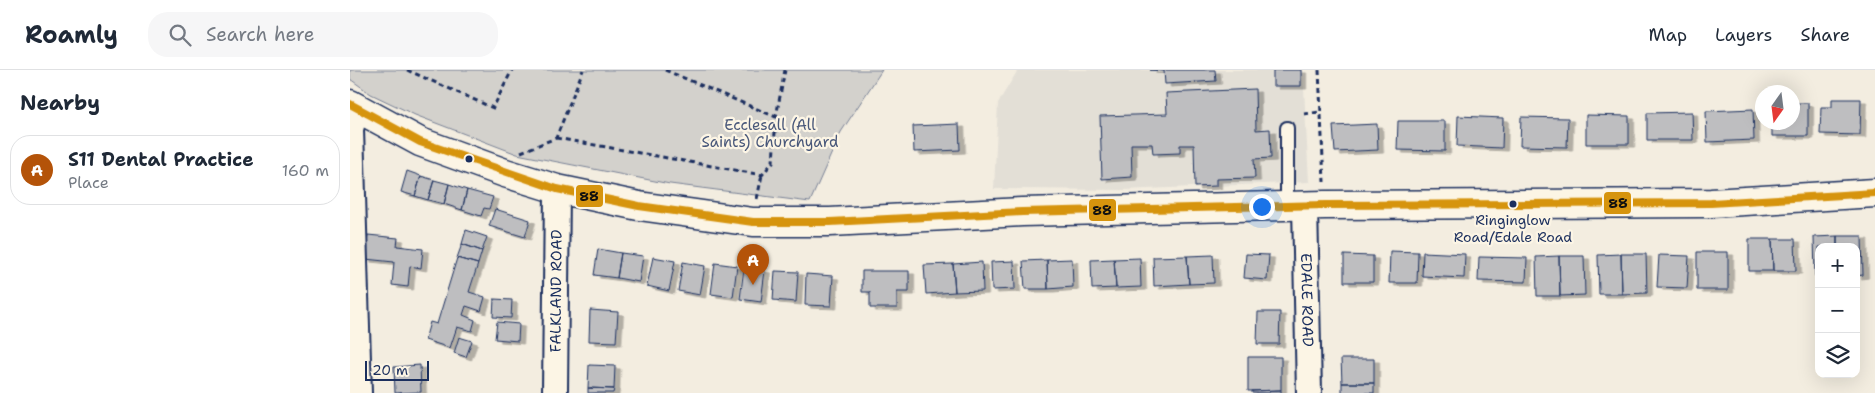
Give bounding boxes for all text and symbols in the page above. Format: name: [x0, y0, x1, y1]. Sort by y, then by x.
search box: [148, 12, 498, 57]
text: Roamly: [25, 19, 118, 51]
icon: search: [166, 21, 194, 49]
text: Search here: [206, 22, 315, 47]
text: Map: [1649, 23, 1687, 47]
text: Layers: [1715, 23, 1772, 47]
text: Share: [1800, 23, 1850, 47]
north arrow: [1755, 85, 1800, 130]
text: Nearby: [20, 89, 100, 117]
park label: Ecclesall (All Saints) Churchyard: [702, 115, 839, 152]
text: S11 Dental Practice: [68, 147, 254, 172]
unlabelled marker: [464, 154, 474, 164]
text: A: [31, 160, 43, 181]
text: 160 m: [282, 160, 329, 181]
text: Place: [68, 172, 109, 193]
line badge: 88: [575, 184, 604, 208]
text: 88: [579, 187, 599, 205]
line badge: 88: [1603, 191, 1632, 215]
your location: [1249, 194, 1275, 220]
text: 88: [1608, 194, 1628, 212]
line badge: 88: [1088, 198, 1117, 222]
marker: Ringinglow Road/Edale Road: [1508, 199, 1518, 209]
text: 88: [1092, 201, 1112, 219]
place label: Ringinglow Road/Edale Road: [1454, 211, 1572, 246]
street label: FALKLAND ROAD: [545, 229, 567, 352]
map controls: [1815, 243, 1860, 378]
button: +: [1815, 243, 1860, 288]
pin: A: [737, 244, 769, 285]
street label: EDALE ROAD: [1296, 253, 1318, 347]
button: −: [1815, 288, 1860, 333]
button: layers: [1815, 333, 1860, 378]
scale bar: [365, 358, 429, 381]
text: 20 m: [372, 361, 408, 379]

